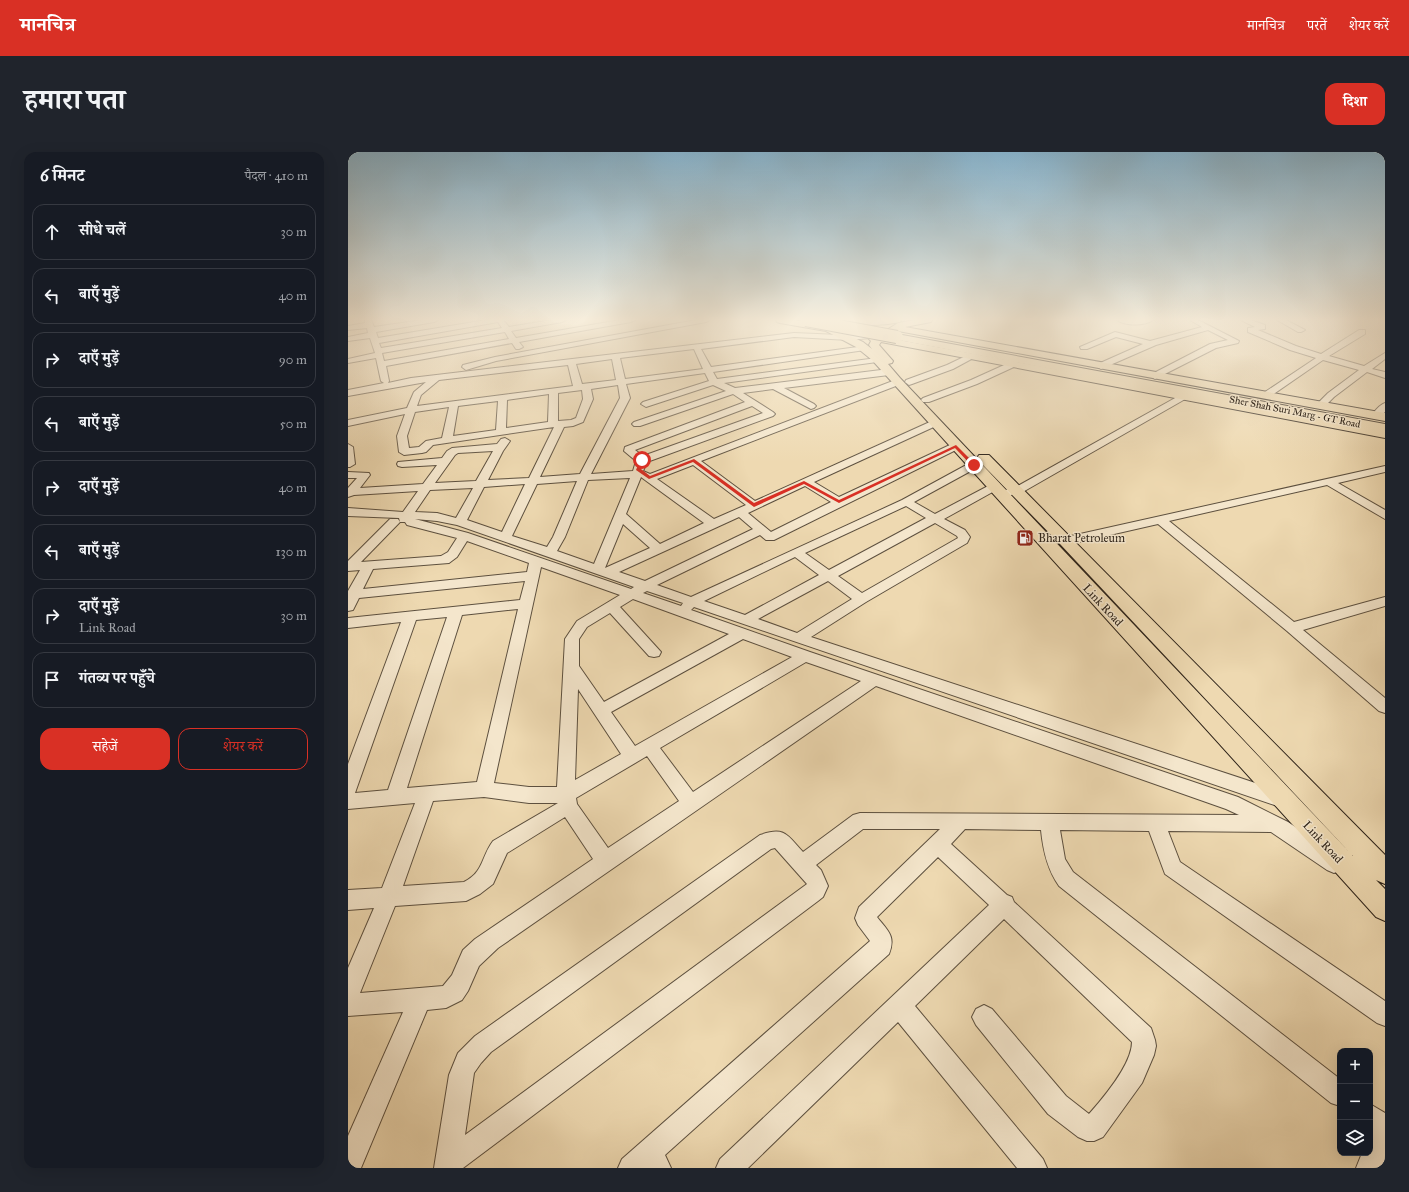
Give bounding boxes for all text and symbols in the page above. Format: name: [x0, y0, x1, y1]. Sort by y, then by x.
text: मानचित्र: [20, 13, 75, 36]
text: मानचित्र: [1247, 17, 1285, 34]
text: परतें: [1307, 17, 1327, 34]
text: शेयर करें: [1349, 17, 1389, 34]
text: हमारा पता: [24, 82, 125, 117]
button: दिशा: [1325, 83, 1385, 125]
text: 6 मिनट: [40, 165, 85, 186]
text: पैदल · 410 m: [245, 168, 308, 184]
icon: ahead: [41, 221, 63, 243]
text: सीधे चलें: [79, 221, 126, 239]
text: 30 m: [281, 224, 307, 240]
icon: left: [41, 285, 63, 307]
text: बाएँ मुड़ें: [79, 285, 119, 303]
text: 40 m: [278, 288, 307, 304]
icon: right: [41, 349, 63, 371]
text: दाएँ मुड़ें: [79, 349, 119, 367]
text: 90 m: [279, 352, 307, 368]
street label: Sher Shah Suri Marg - GT Road: [1228, 393, 1361, 431]
icon: left: [41, 413, 63, 435]
text: बाएँ मुड़ें: [79, 413, 119, 431]
text: 50 m: [280, 416, 307, 432]
route start: [633, 451, 651, 469]
route end: [965, 456, 983, 474]
icon: right: [41, 477, 63, 499]
text: दाएँ मुड़ें: [79, 477, 119, 495]
text: 40 m: [278, 480, 307, 496]
fuel station icon: Bharat Petroleum: [1015, 528, 1035, 548]
place label: Bharat Petroleum: [1038, 531, 1125, 545]
icon: left: [41, 541, 63, 563]
text: बाएँ मुड़ें: [79, 541, 119, 559]
text: 130 m: [275, 544, 307, 560]
street label: Link Road: [1080, 581, 1126, 629]
text: दाएँ मुड़ें: [79, 597, 119, 615]
icon: right: [41, 605, 63, 627]
text: 30 m: [281, 608, 307, 624]
text: Link Road: [79, 620, 136, 636]
icon: arrive: [41, 669, 63, 691]
text: गंतव्य पर पहुँचे: [79, 669, 155, 687]
button: सहेजें: [40, 728, 170, 770]
button: शेयर करें: [178, 728, 308, 770]
street label: Link Road: [1300, 818, 1346, 866]
map controls: [1337, 1048, 1373, 1156]
button: +: [1337, 1048, 1373, 1084]
button: −: [1337, 1084, 1373, 1120]
button: layers: [1337, 1120, 1373, 1156]

